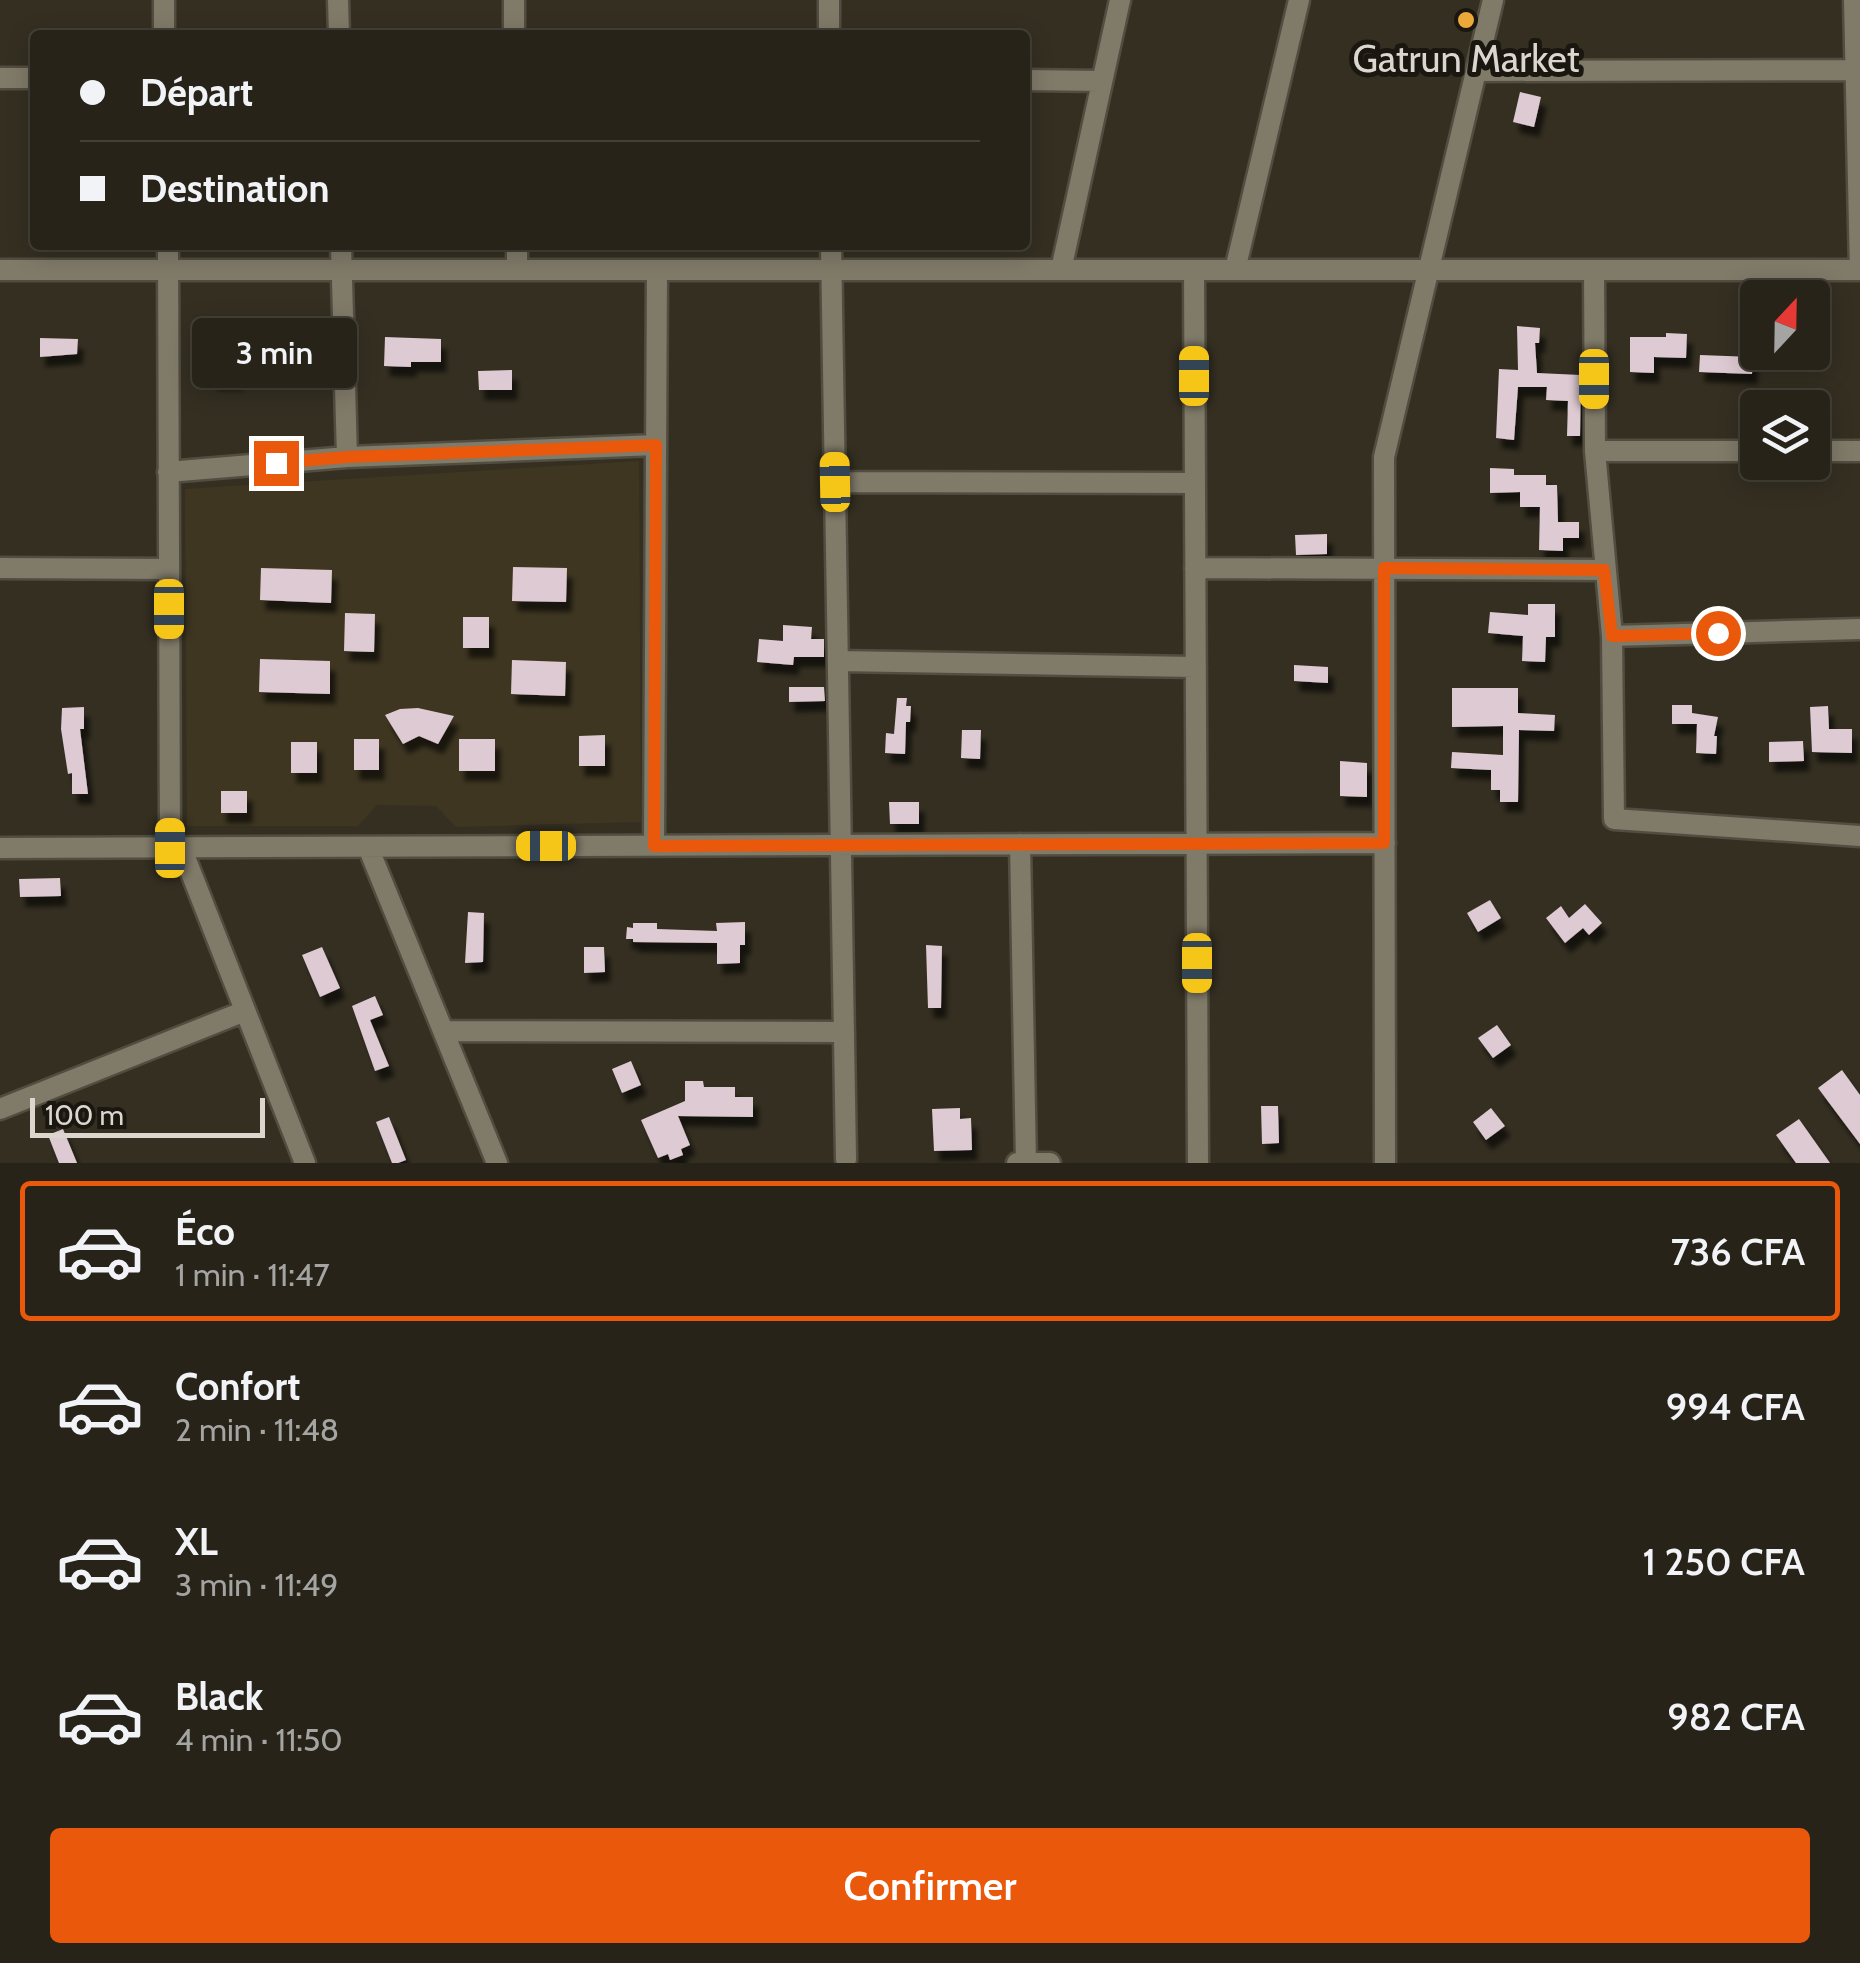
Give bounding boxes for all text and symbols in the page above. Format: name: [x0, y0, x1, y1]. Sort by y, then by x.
marker: Gatrun Market: [1455, 9, 1477, 31]
place label: Gatrun Market: [1352, 35, 1580, 82]
text: Départ: [140, 69, 253, 116]
text: Destination: [140, 165, 329, 212]
north arrow: [1740, 280, 1830, 370]
map controls: [1740, 280, 1830, 480]
callout: 3 min: [194, 318, 358, 388]
text: 3 min: [236, 333, 313, 372]
car: [1179, 346, 1209, 406]
car: [1579, 349, 1609, 409]
button: layers: [1740, 390, 1830, 480]
route end: [254, 441, 299, 486]
car: [819, 452, 851, 512]
car: [154, 579, 184, 639]
route start: [1696, 611, 1741, 656]
car: [155, 818, 185, 878]
car: [516, 831, 576, 861]
car: [1182, 933, 1212, 993]
scale bar: [30, 1093, 265, 1138]
text: 100 m: [45, 1098, 124, 1132]
icon: car: [55, 1206, 145, 1296]
text: Éco: [175, 1208, 235, 1255]
text: 736 CFA: [1670, 1228, 1805, 1275]
text: 1 min · 11:47: [175, 1255, 330, 1294]
icon: car: [55, 1361, 145, 1451]
text: Confort: [175, 1363, 300, 1410]
text: 994 CFA: [1666, 1383, 1805, 1430]
text: 2 min · 11:48: [175, 1410, 339, 1449]
icon: car: [55, 1516, 145, 1606]
text: XL: [175, 1518, 218, 1565]
text: 1 250 CFA: [1642, 1538, 1805, 1585]
text: 3 min · 11:49: [175, 1565, 338, 1604]
icon: car: [55, 1671, 145, 1761]
text: Black: [175, 1673, 263, 1720]
text: 982 CFA: [1667, 1693, 1805, 1740]
text: 4 min · 11:50: [175, 1720, 343, 1759]
button: Confirmer: [50, 1828, 1810, 1943]

